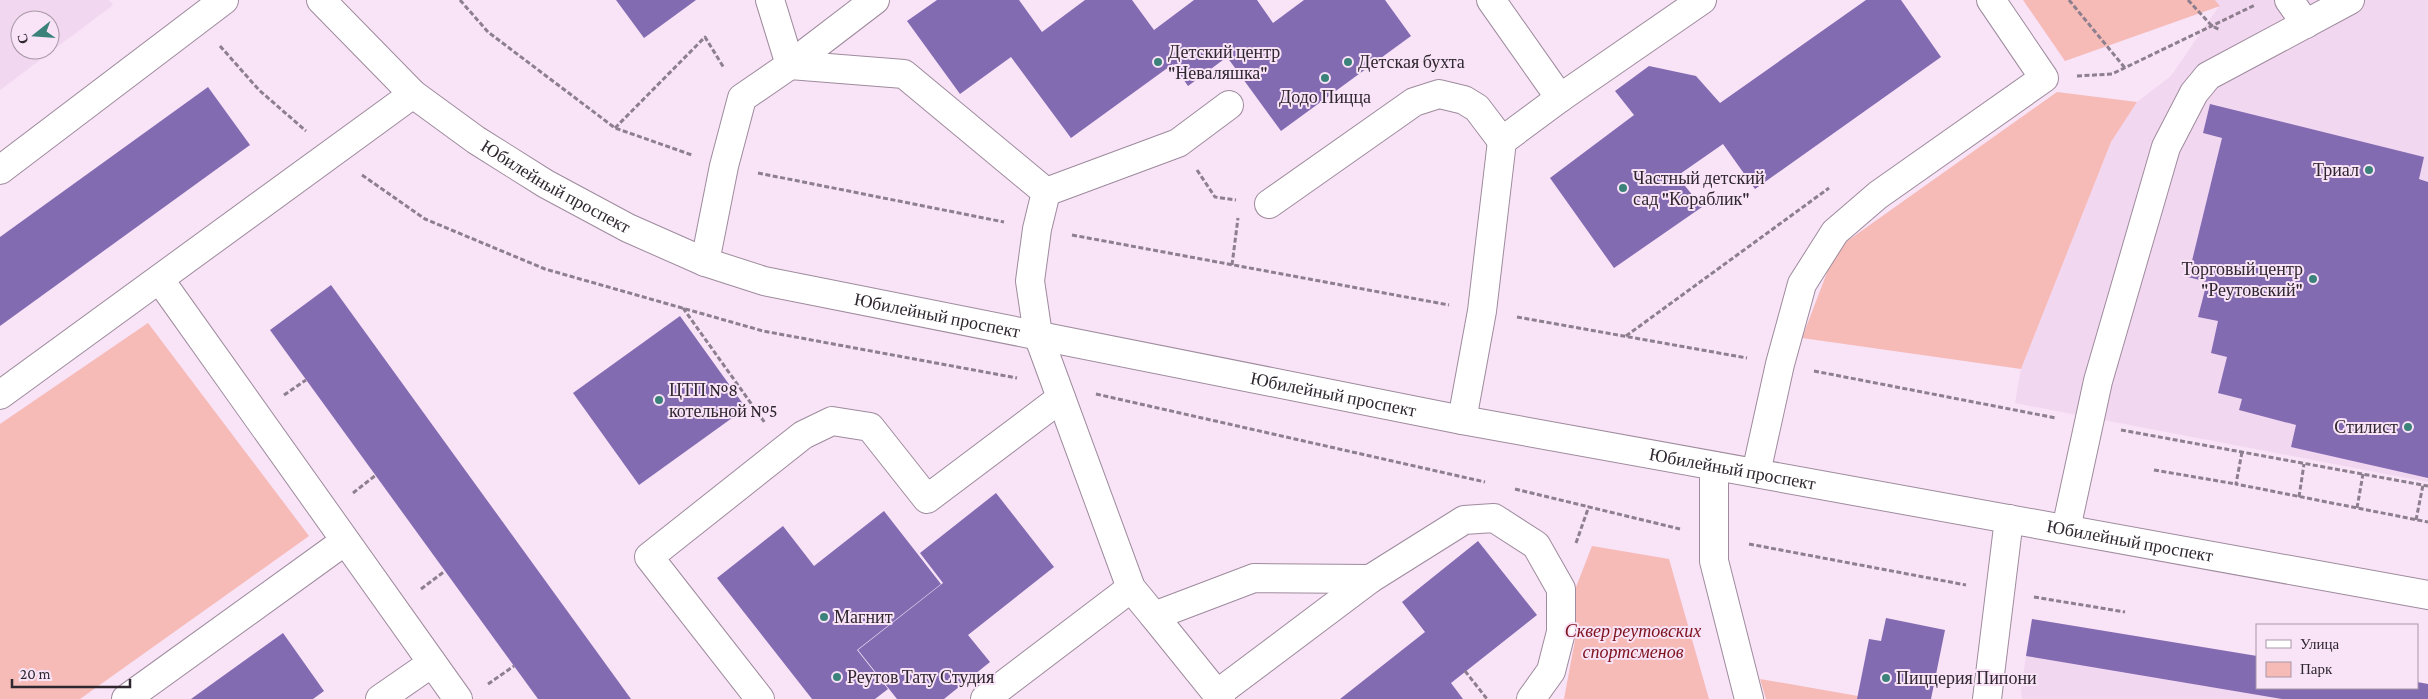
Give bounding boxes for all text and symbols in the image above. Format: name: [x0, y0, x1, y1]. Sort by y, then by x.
north arrow: [10, 10, 60, 60]
text: С: [13, 32, 32, 46]
place label: Детский центр "Неваляшка": [1168, 42, 1280, 83]
place label: Детская бухта: [1358, 52, 1465, 72]
marker: Детский центр "Неваляшка": [1152, 56, 1164, 68]
marker: Детская бухта: [1342, 56, 1354, 68]
marker: Додо Пицца: [1319, 72, 1331, 84]
place label: Додо Пицца: [1279, 87, 1371, 107]
street label: Юбилейный проспект: [477, 136, 634, 237]
place label: Триал: [2313, 160, 2359, 180]
marker: Триал: [2363, 164, 2375, 176]
place label: Частный детский сад "Кораблик": [1633, 168, 1765, 209]
marker: Частный детский сад "Кораблик": [1617, 182, 1629, 194]
place label: Торговый центр "Реутовский": [2181, 259, 2303, 300]
marker: Торговый центр "Реутовский": [2307, 273, 2319, 285]
street label: Юбилейный проспект: [852, 289, 1022, 342]
street label: Юбилейный проспект: [1249, 368, 1418, 421]
place label: ЦТП №8 котельной №5: [669, 380, 777, 421]
marker: ЦТП №8 котельной №5: [653, 394, 665, 406]
place label: Стилист: [2334, 417, 2398, 437]
marker: Стилист: [2402, 421, 2414, 433]
street label: Юбилейный проспект: [1648, 444, 1817, 494]
street label: Юбилейный проспект: [2045, 516, 2215, 566]
place label: Магнит: [834, 607, 893, 627]
marker: Магнит: [818, 611, 830, 623]
park label: Сквер реутовских спортсменов: [1565, 621, 1701, 662]
legend: [2256, 624, 2418, 689]
text: Улица: [2300, 636, 2339, 652]
scale bar: [12, 656, 130, 688]
text: Парк: [2300, 661, 2333, 677]
text: 20 m: [20, 666, 51, 682]
place label: Реутов Тату Студия: [847, 667, 994, 687]
place label: Пиццерия Пипони: [1896, 668, 2037, 688]
marker: Реутов Тату Студия: [831, 671, 843, 683]
marker: Пиццерия Пипони: [1880, 672, 1892, 684]

